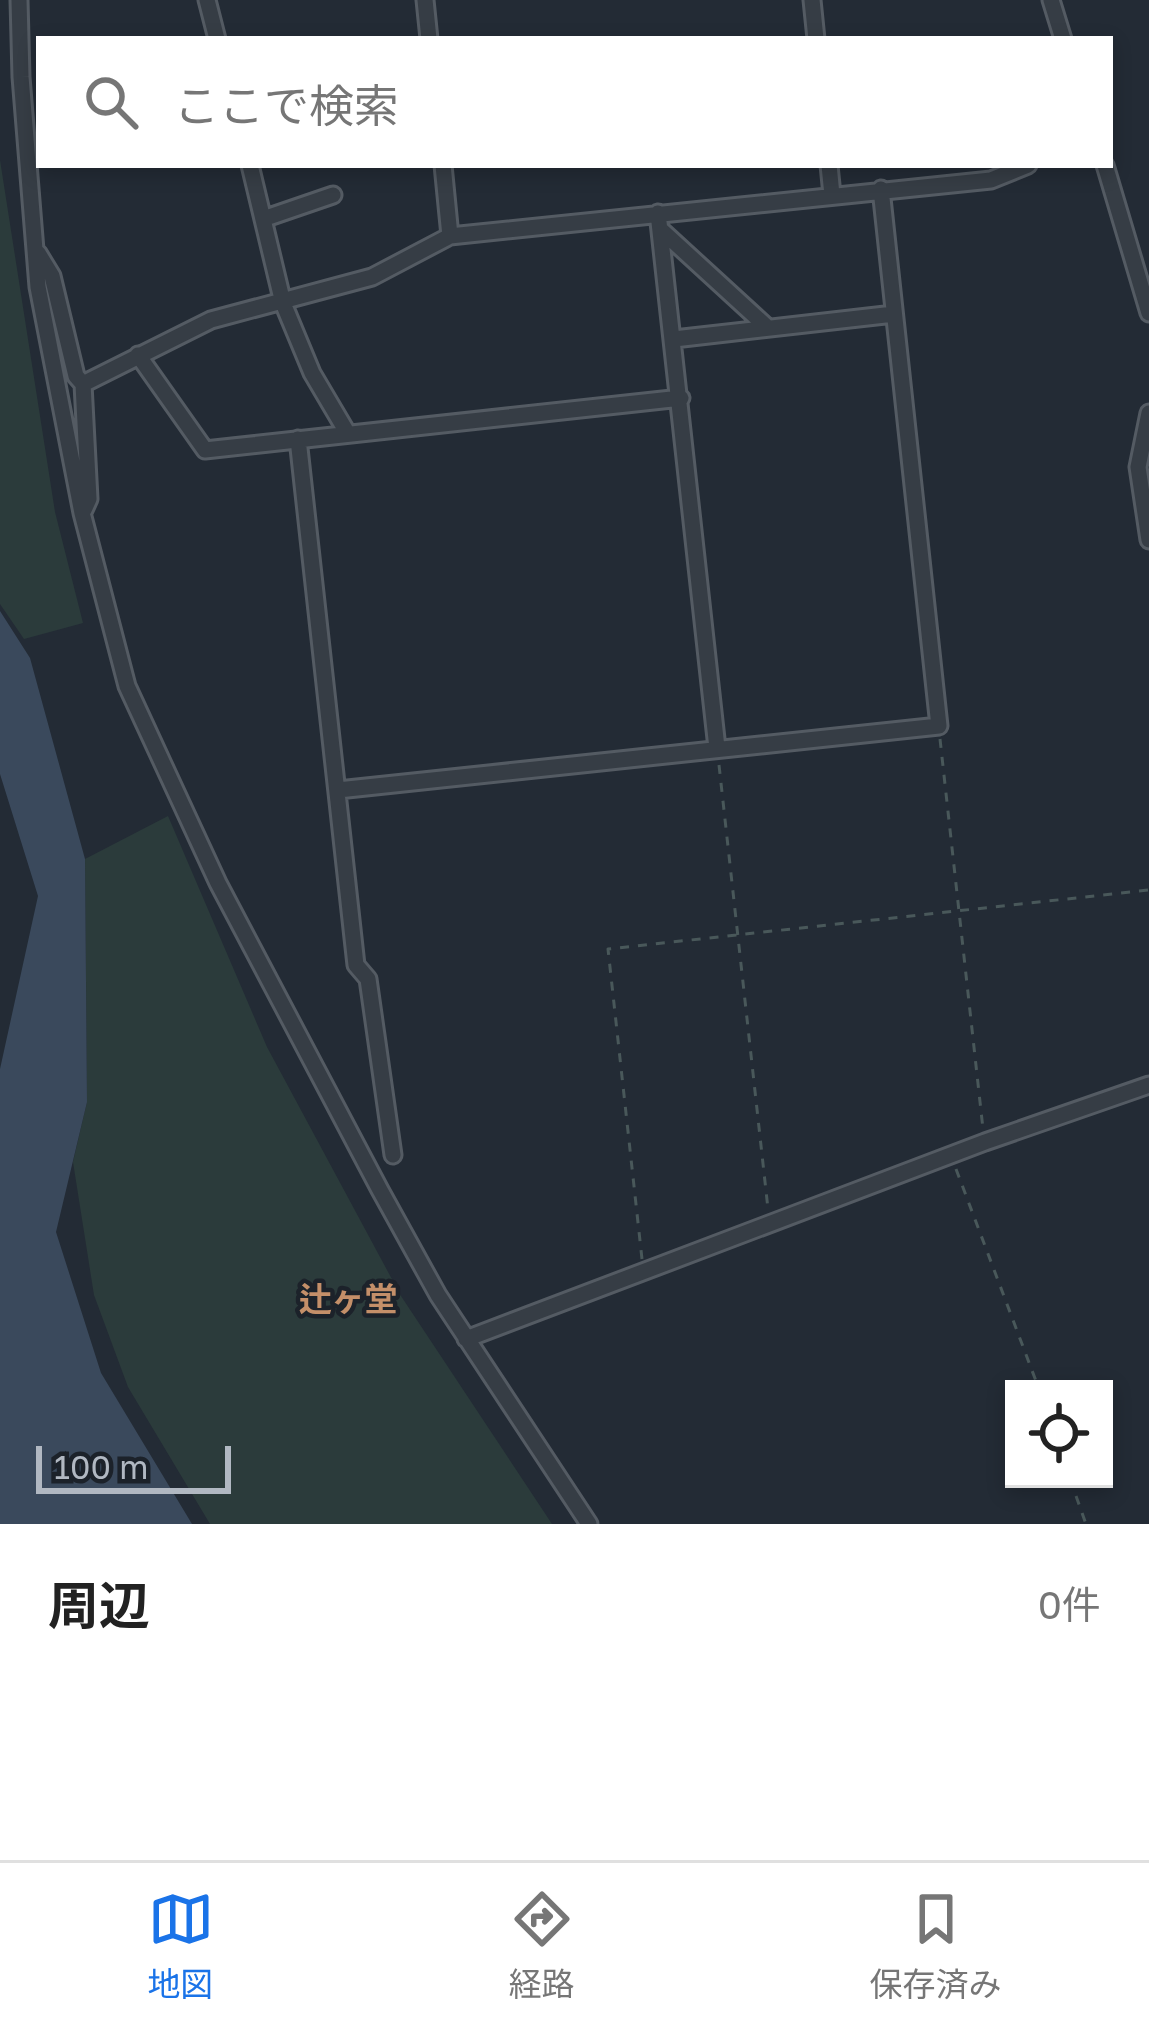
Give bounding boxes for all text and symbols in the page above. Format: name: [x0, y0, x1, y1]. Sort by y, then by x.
search box: [36, 36, 1113, 168]
icon: search: [78, 69, 144, 135]
text: ここで検索: [174, 78, 399, 132]
district label: 辻ヶ堂: [299, 1279, 398, 1318]
map controls: [1005, 1380, 1113, 1488]
button: locate: [1005, 1380, 1113, 1488]
scale bar: [36, 1440, 231, 1493]
text: 100 m: [54, 1447, 148, 1486]
text: 周辺: [48, 1574, 150, 1635]
text: 0件: [1038, 1581, 1101, 1628]
tab: 地図: [148, 1886, 214, 2006]
tab: 経路: [509, 1886, 575, 2006]
tab: 保存済み: [870, 1886, 1002, 2006]

